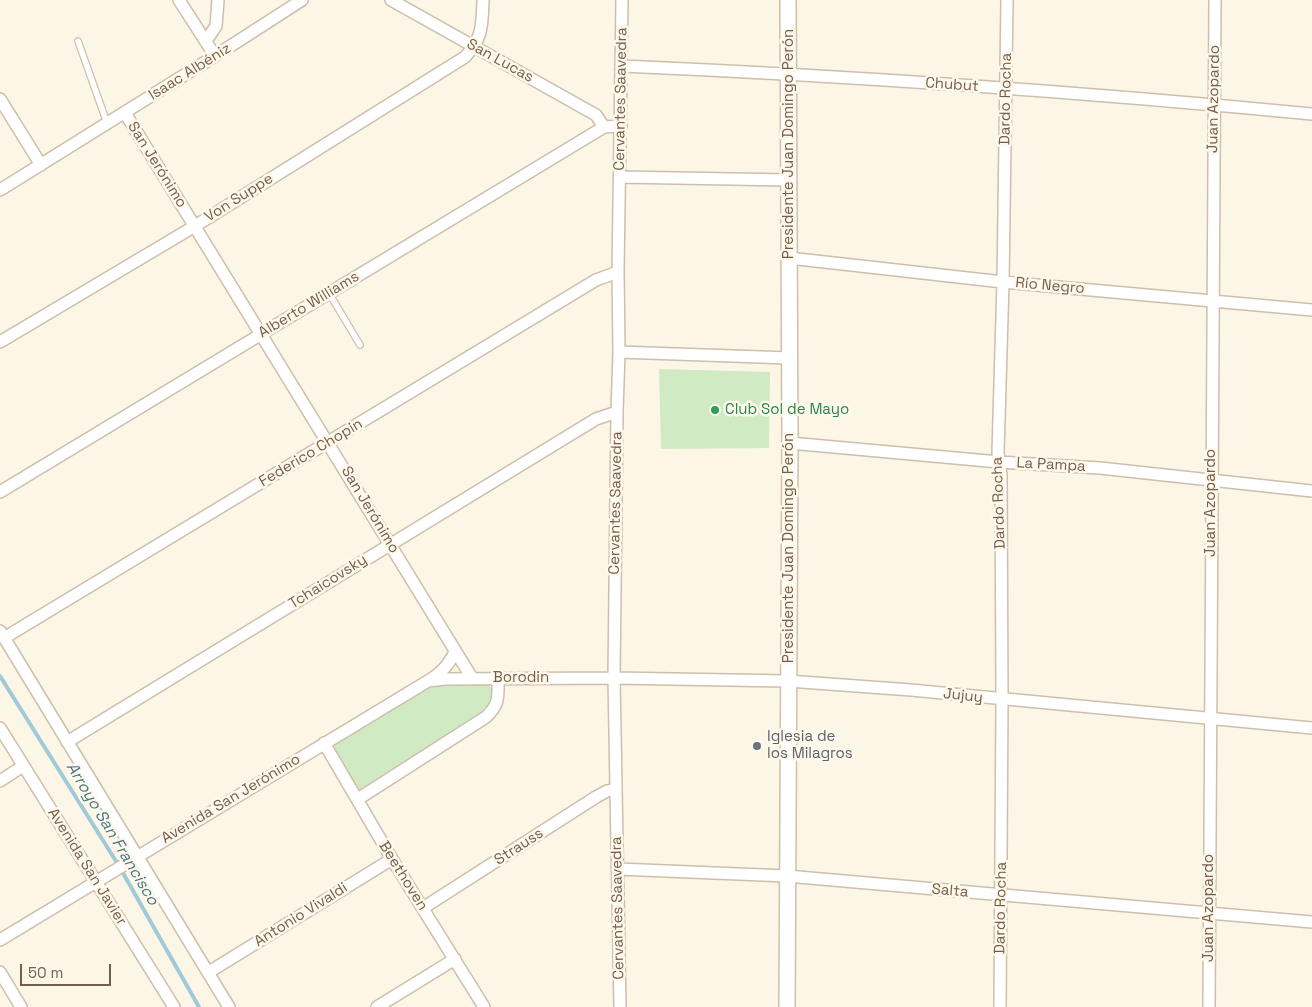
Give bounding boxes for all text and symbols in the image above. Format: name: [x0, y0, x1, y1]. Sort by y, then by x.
street label: Cervantes Saavedra: [611, 27, 631, 171]
street label: Presidente Juan Domingo Perón: [780, 29, 798, 259]
street label: San Lucas: [463, 35, 537, 87]
street label: Isaac Albéniz: [145, 40, 235, 104]
street label: Juan Azopardo: [1204, 45, 1224, 153]
street label: Dardo Rocha: [996, 53, 1016, 145]
street label: Chubut: [925, 74, 979, 96]
street label: San Jerónimo: [123, 119, 191, 211]
street label: Von Suppe: [201, 170, 277, 226]
street label: Alberto Williams: [255, 268, 363, 342]
street label: Río Negro: [1015, 274, 1085, 298]
place label: Club Sol de Mayo: [725, 401, 849, 419]
marker: Club Sol de Mayo: [709, 404, 721, 416]
street label: Federico Chopin: [256, 415, 366, 491]
street label: Cervantes Saavedra: [606, 431, 626, 575]
street label: Presidente Juan Domingo Perón: [780, 433, 798, 663]
street label: Juan Azopardo: [1202, 449, 1220, 557]
street label: La Pampa: [1016, 454, 1086, 476]
street label: Dardo Rocha: [988, 457, 1010, 549]
street label: San Jerónimo: [337, 463, 403, 557]
street label: Tchaicovsky: [286, 551, 370, 613]
street label: Borodin: [493, 669, 549, 687]
street label: Jujuy: [942, 685, 984, 707]
place label: Iglesia de los Milagros: [767, 728, 853, 763]
marker: Iglesia de los Milagros: [751, 740, 763, 752]
street label: Avenida San Jerónimo: [158, 750, 304, 848]
water label: Arroyo San Francisco: [62, 759, 162, 909]
street label: Avenida San Javier: [44, 805, 130, 929]
street label: Strauss: [491, 824, 547, 870]
street label: Cervantes Saavedra: [608, 836, 628, 980]
street label: Beethoven: [375, 838, 431, 914]
street label: Juan Azopardo: [1200, 854, 1218, 962]
street label: Dardo Rocha: [991, 862, 1011, 954]
street label: Antonio Vivaldi: [251, 879, 351, 951]
street label: Salta: [931, 880, 969, 902]
scale bar: [22, 954, 114, 986]
text: 50 m: [28, 963, 63, 982]

